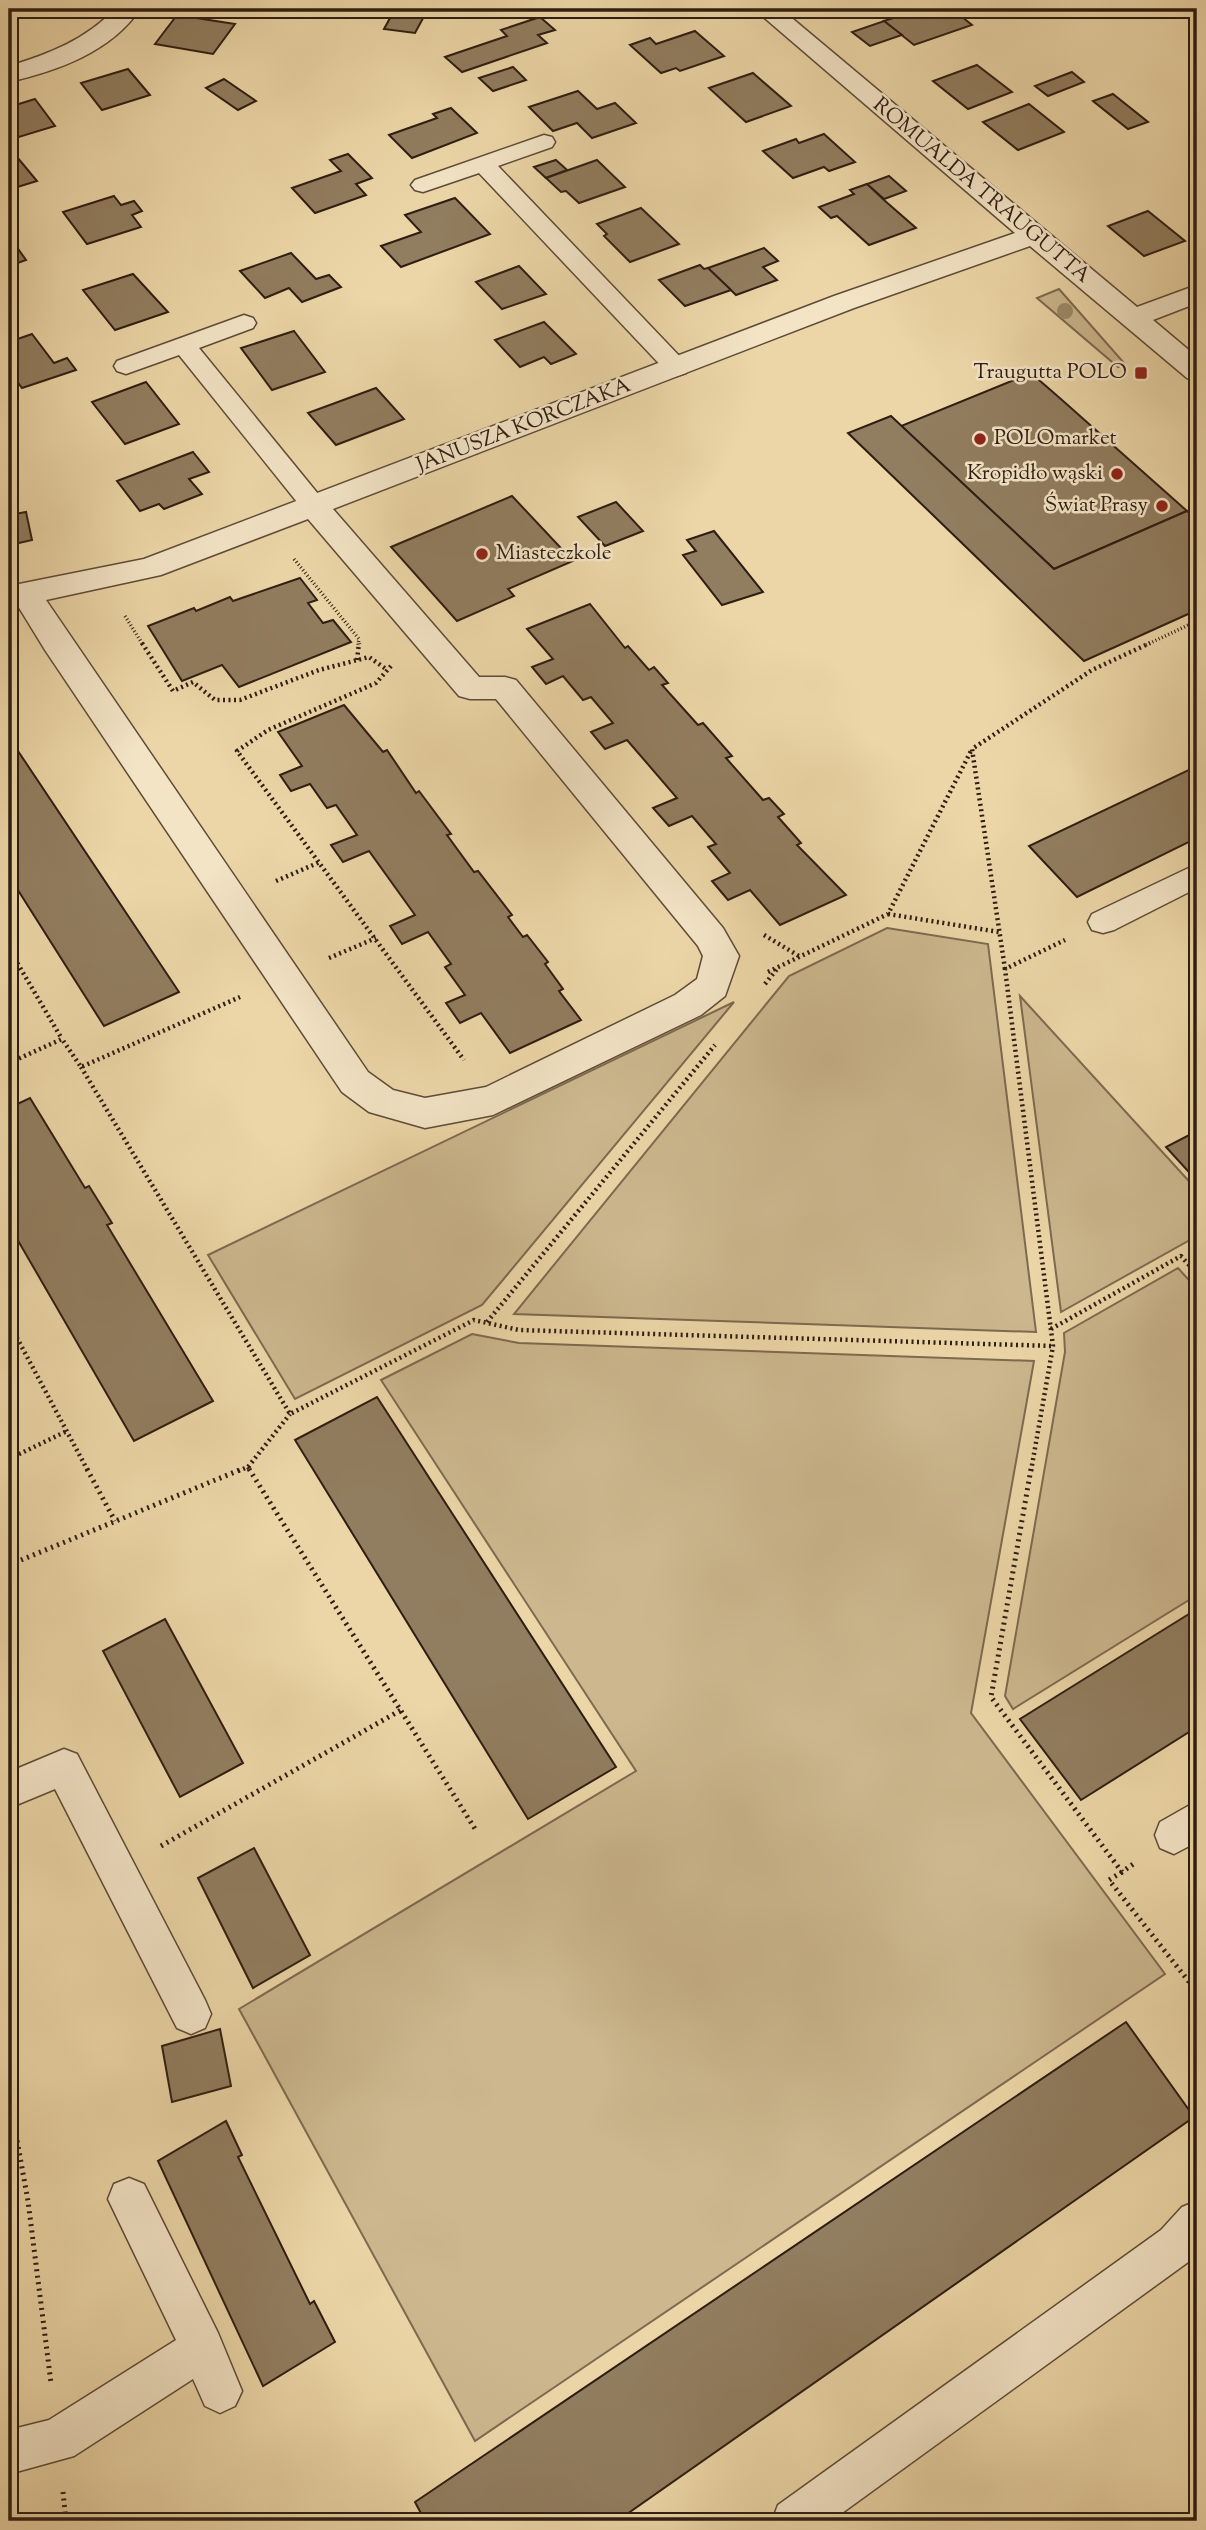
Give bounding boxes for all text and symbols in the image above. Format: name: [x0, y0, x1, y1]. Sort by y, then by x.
street label: ROMUALDA TRAUGUTTA: [866, 91, 1096, 291]
place label: Traugutta POLO: [974, 358, 1127, 388]
marker: Traugutta POLO: [1133, 365, 1149, 381]
street label: JANUSZA KORCZAKA: [411, 371, 636, 481]
place label: POLOmarket: [994, 424, 1117, 454]
marker: POLOmarket: [972, 431, 988, 447]
place label: Kropidło wąski: [967, 459, 1103, 489]
marker: Kropidło wąski: [1109, 466, 1125, 482]
place label: Świat Prasy: [1045, 491, 1149, 521]
marker: Świat Prasy: [1154, 498, 1170, 514]
place label: Miasteczkole: [496, 539, 611, 569]
marker: Miasteczkole: [474, 546, 490, 562]

